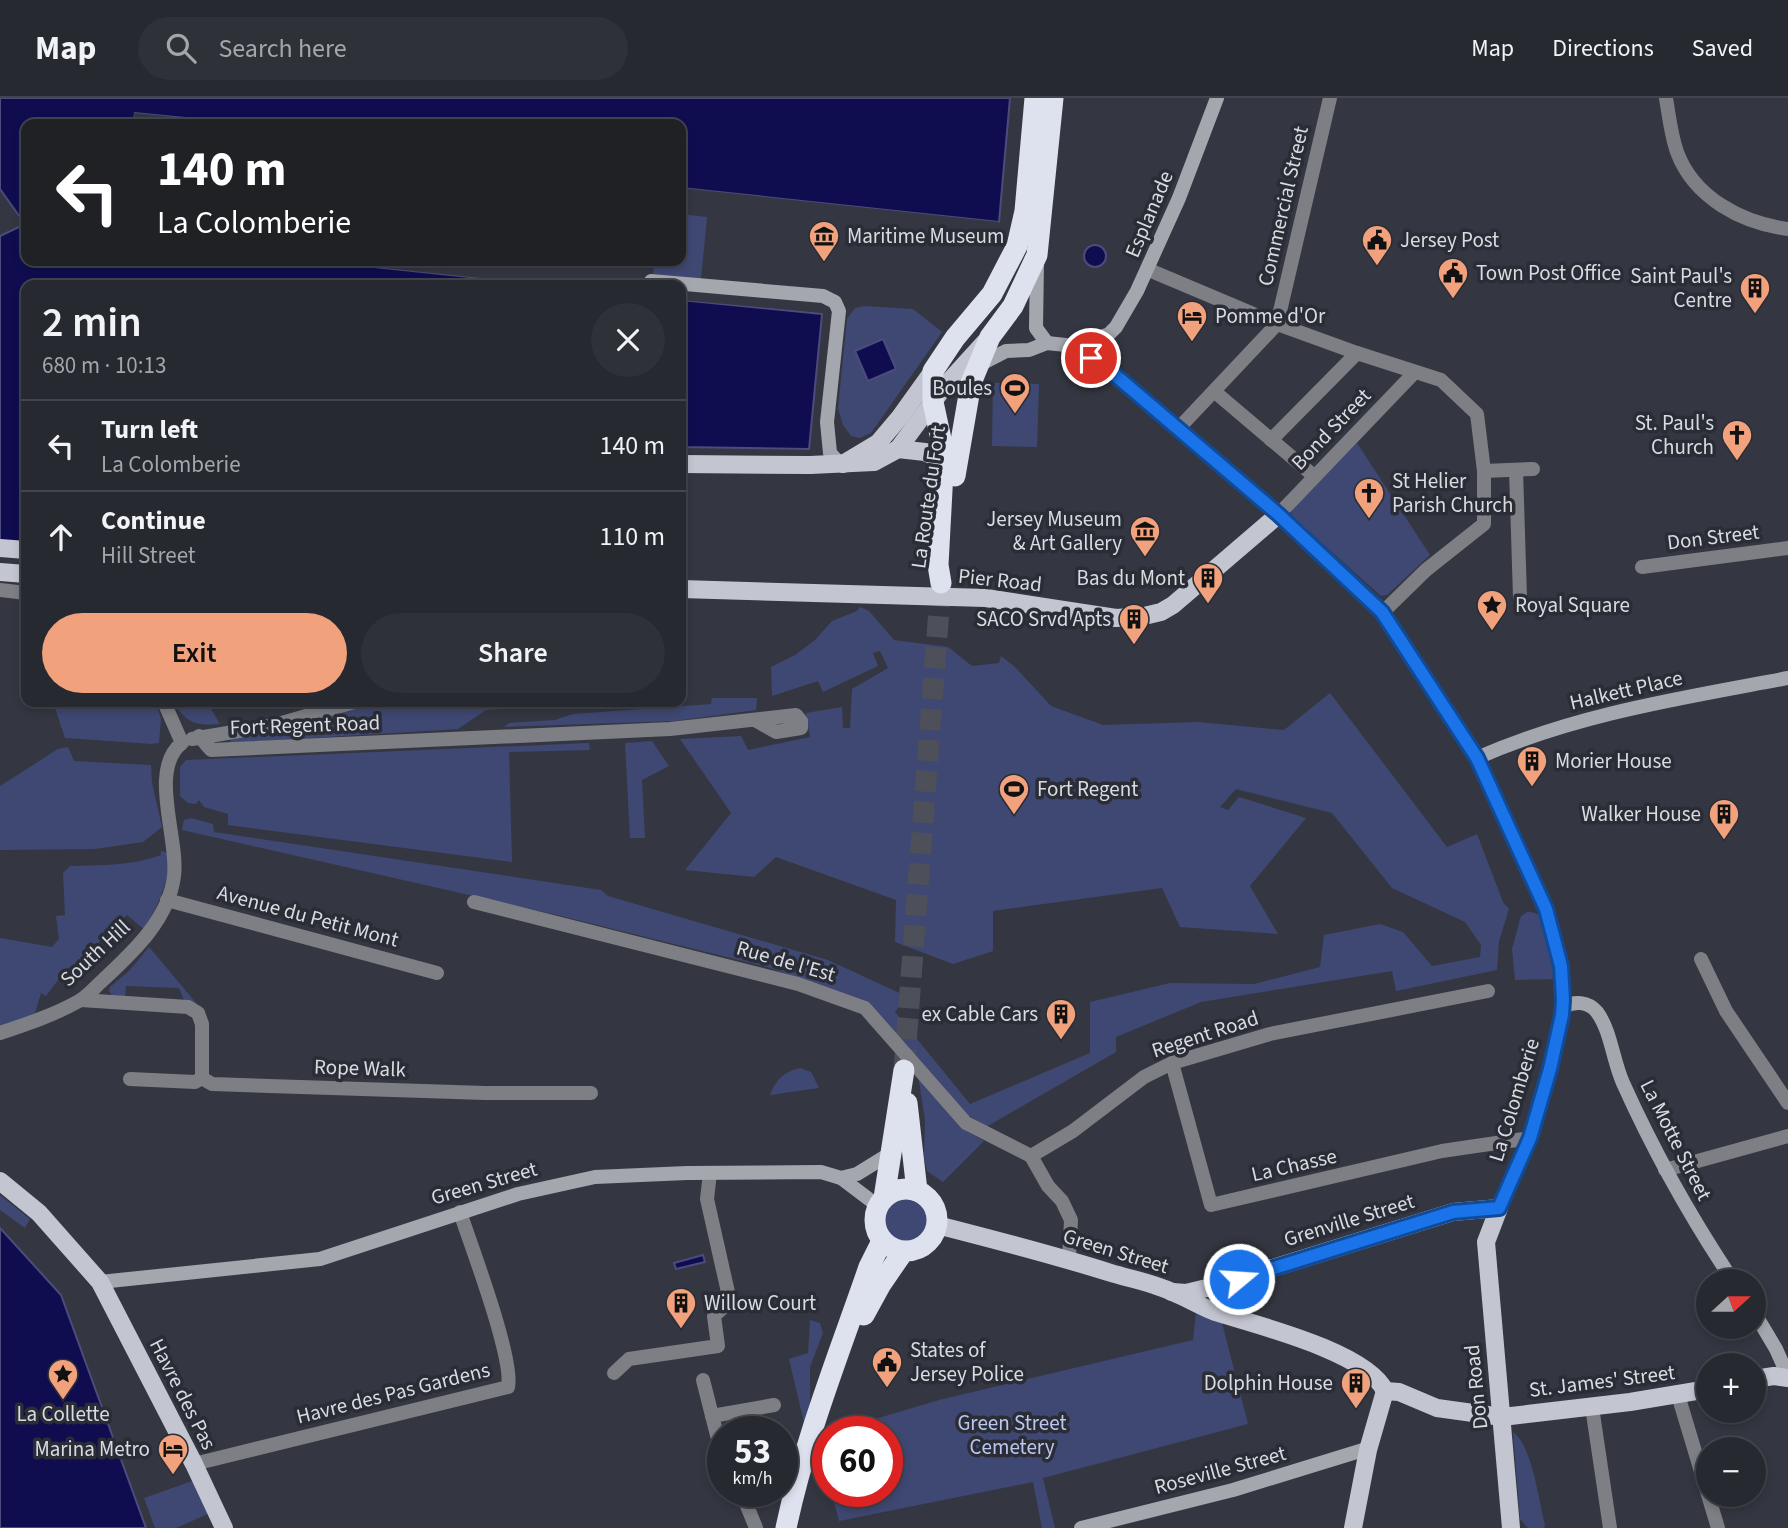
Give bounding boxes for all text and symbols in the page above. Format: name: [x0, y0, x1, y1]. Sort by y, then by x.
search box: [138, 17, 628, 80]
text: Map: [35, 25, 96, 72]
icon: search: [162, 29, 200, 67]
text: Search here: [218, 30, 347, 67]
text: Map: [1471, 31, 1514, 66]
text: Directions: [1552, 31, 1654, 66]
text: Saved: [1692, 31, 1753, 66]
street label: Commercial Street: [1250, 123, 1316, 289]
text: 140 m: [157, 135, 286, 205]
icon: left: [42, 147, 133, 238]
street label: Esplanade: [1117, 166, 1181, 262]
text: La Colomberie: [157, 200, 351, 246]
museum icon: Maritime Museum: [807, 219, 841, 263]
place label: Maritime Museum: [847, 221, 1004, 251]
public building icon: Jersey Post: [1360, 223, 1394, 267]
place label: Jersey Post: [1400, 225, 1499, 255]
public building icon: Town Post Office: [1436, 256, 1470, 300]
place label: Town Post Office: [1476, 258, 1621, 288]
place label: Saint Paul's Centre: [1630, 261, 1732, 315]
building icon: Saint Paul's Centre: [1738, 271, 1772, 315]
text: 2 min: [42, 293, 142, 353]
hotel icon: Pomme d'Or: [1175, 299, 1209, 343]
place label: Pomme d'Or: [1215, 301, 1326, 331]
button: close: [591, 303, 665, 377]
pin: [1061, 328, 1121, 388]
icon: arrive: [1072, 339, 1110, 377]
text: 680 m · 10:13: [42, 349, 166, 382]
sports icon: Boules: [998, 371, 1032, 415]
place label: Boules: [932, 373, 992, 403]
street label: Bond Street: [1284, 381, 1378, 477]
place label: St. Paul's Church: [1635, 408, 1714, 462]
text: Turn left: [101, 411, 198, 448]
church icon: St. Paul's Church: [1720, 418, 1754, 462]
street label: La Route du Fort: [903, 424, 953, 570]
icon: left: [42, 427, 80, 465]
text: 140 m: [599, 427, 665, 464]
text: La Colomberie: [101, 448, 241, 481]
place label: St Helier Parish Church: [1392, 466, 1513, 520]
church icon: St Helier Parish Church: [1352, 476, 1386, 520]
text: Continue: [101, 502, 206, 539]
place label: Jersey Museum & Art Gallery: [986, 504, 1122, 558]
museum icon: Jersey Museum & Art Gallery: [1128, 514, 1162, 558]
street label: Don Street: [1665, 516, 1761, 558]
icon: ahead: [42, 518, 80, 556]
text: 110 m: [599, 518, 665, 555]
text: Hill Street: [101, 539, 196, 572]
street label: Pier Road: [957, 561, 1043, 599]
building icon: Bas du Mont: [1191, 561, 1225, 605]
place label: Bas du Mont: [1077, 563, 1185, 593]
place icon: Royal Square: [1475, 588, 1509, 632]
place label: Royal Square: [1515, 590, 1630, 620]
building icon: SACO Srvd Apts: [1117, 602, 1151, 646]
place label: SACO Srvd Apts: [976, 604, 1111, 634]
button: Exit: [42, 613, 347, 693]
button: Share: [361, 613, 665, 693]
street label: Halkett Place: [1567, 662, 1685, 718]
street label: Fort Regent Road: [229, 707, 381, 743]
building icon: Morier House: [1515, 744, 1549, 788]
place label: Morier House: [1555, 746, 1672, 776]
sports icon: Fort Regent: [997, 772, 1031, 816]
place label: Fort Regent: [1037, 774, 1138, 804]
building icon: Walker House: [1707, 797, 1741, 841]
place label: Walker House: [1581, 799, 1701, 829]
street label: Avenue du Petit Mont: [214, 877, 402, 955]
street label: South Hill: [53, 913, 137, 993]
street label: Rue de l'Est: [733, 933, 839, 989]
building icon: ex Cable Cars: [1044, 997, 1078, 1041]
place label: ex Cable Cars: [921, 999, 1038, 1029]
street label: Regent Road: [1148, 1003, 1262, 1065]
street label: La Colomberie: [1481, 1035, 1547, 1165]
street label: Rope Walk: [314, 1051, 407, 1085]
street label: La Motte Street: [1633, 1074, 1719, 1206]
street label: La Chasse: [1248, 1141, 1340, 1189]
street label: Green Street: [427, 1154, 541, 1212]
street label: Grenville Street: [1280, 1186, 1418, 1254]
street label: Green Street: [1059, 1221, 1173, 1281]
position arrow: [1202, 1242, 1276, 1316]
north arrow: [1696, 1269, 1766, 1339]
map controls: [1696, 1269, 1766, 1507]
building icon: Willow Court: [664, 1286, 698, 1330]
place label: Willow Court: [704, 1288, 816, 1318]
street label: Havre des Pas: [142, 1333, 224, 1455]
place label: States of Jersey Police: [910, 1335, 1024, 1389]
street label: Don Road: [1457, 1343, 1495, 1431]
public building icon: States of Jersey Police: [870, 1345, 904, 1389]
button: +: [1696, 1353, 1766, 1423]
street label: Havre des Pas Gardens: [293, 1354, 493, 1432]
place icon: La Collette: [46, 1357, 80, 1401]
street label: St. James' Street: [1527, 1357, 1677, 1405]
building icon: Dolphin House: [1339, 1366, 1373, 1410]
place label: Dolphin House: [1204, 1368, 1333, 1398]
place label: La Collette: [16, 1399, 110, 1429]
park label: Green Street Cemetery: [957, 1408, 1067, 1462]
speed limit sign: 60: [812, 1416, 903, 1507]
text: 53: [734, 1427, 771, 1477]
hotel icon: Marina Metro: [156, 1432, 190, 1476]
place label: Marina Metro: [34, 1434, 150, 1464]
button: −: [1696, 1437, 1766, 1507]
street label: Roseville Street: [1151, 1438, 1289, 1502]
text: km/h: [733, 1466, 772, 1491]

